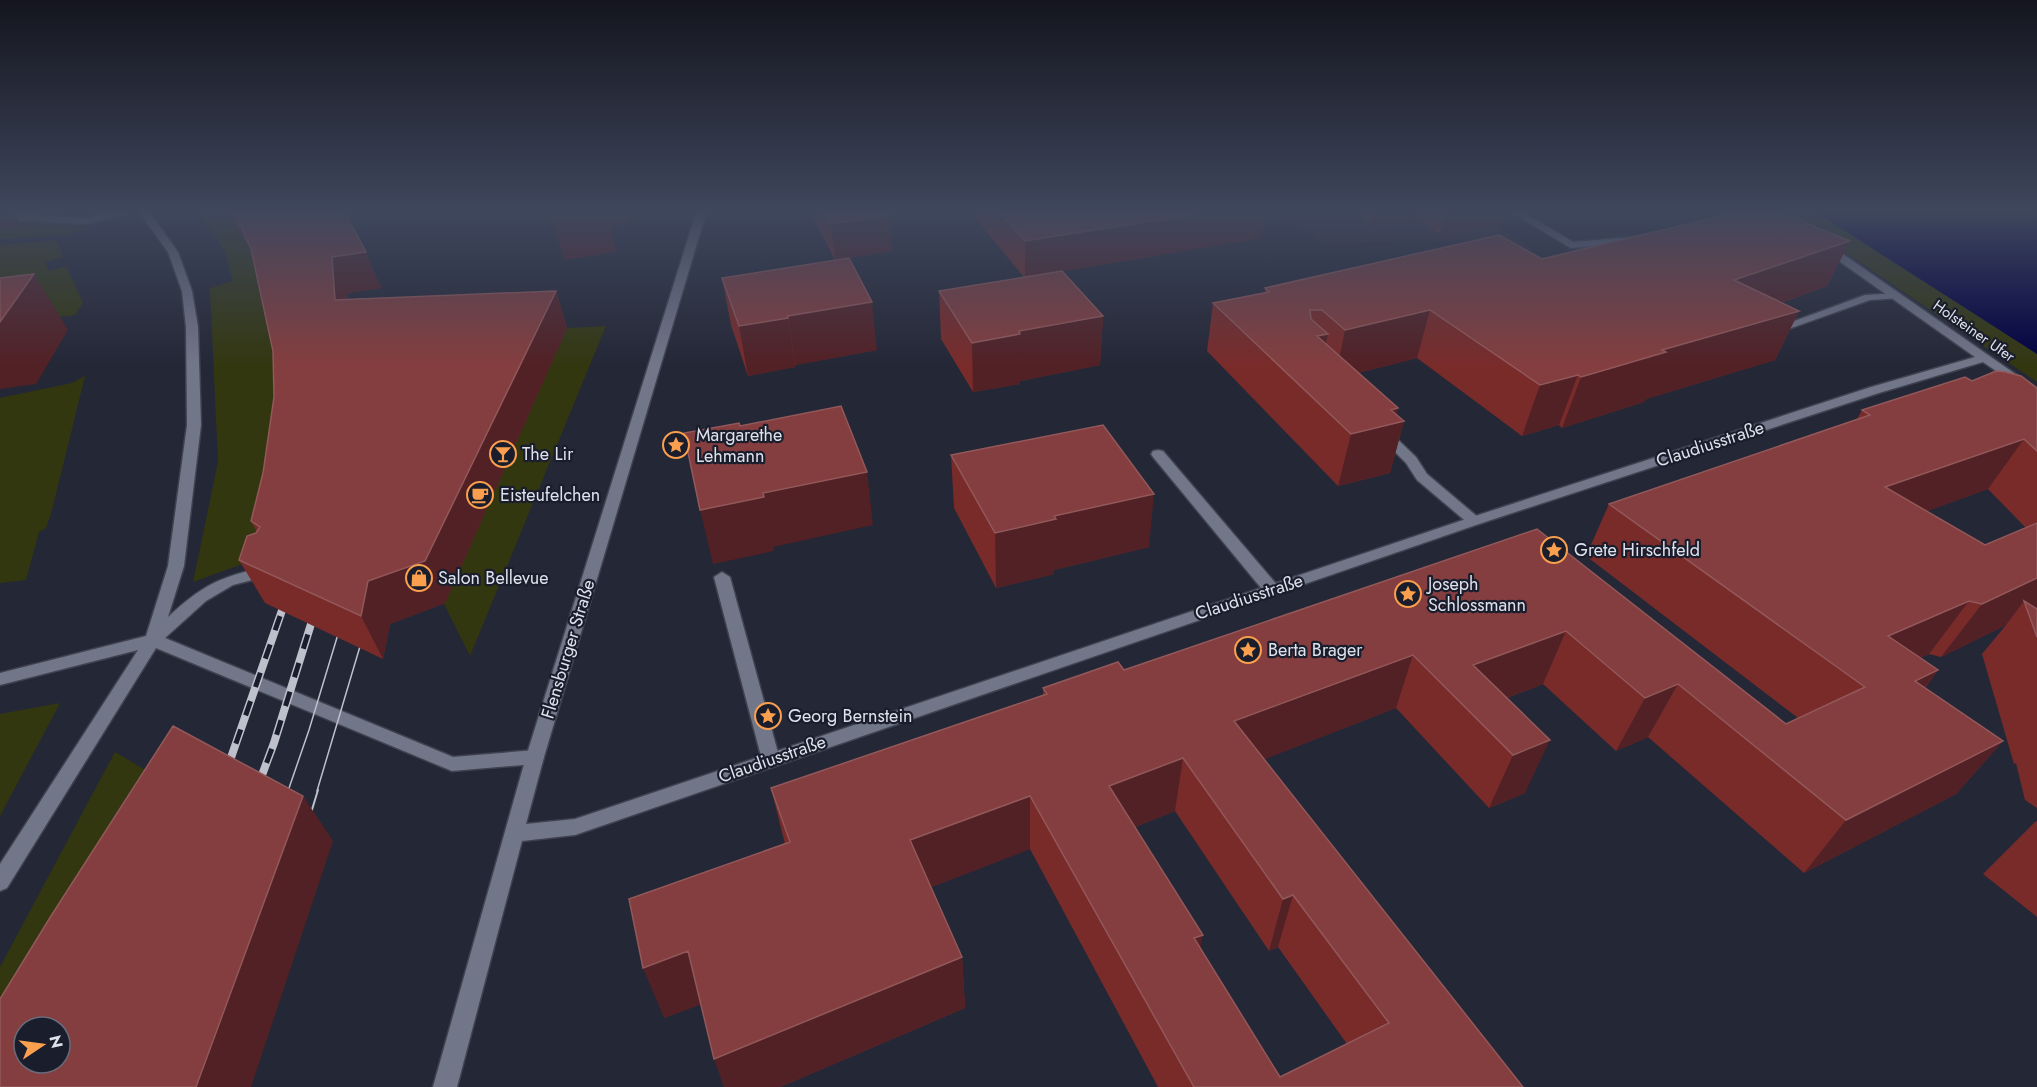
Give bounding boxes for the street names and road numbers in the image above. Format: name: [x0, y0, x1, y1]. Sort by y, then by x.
street label: Holsteiner Ufer: [1929, 295, 2020, 368]
street label: Claudiusstraße: [1653, 414, 1767, 474]
street label: Claudiusstraße: [1192, 567, 1306, 627]
street label: Flensburger Straße: [534, 576, 602, 722]
street label: Claudiusstraße: [715, 728, 829, 790]

